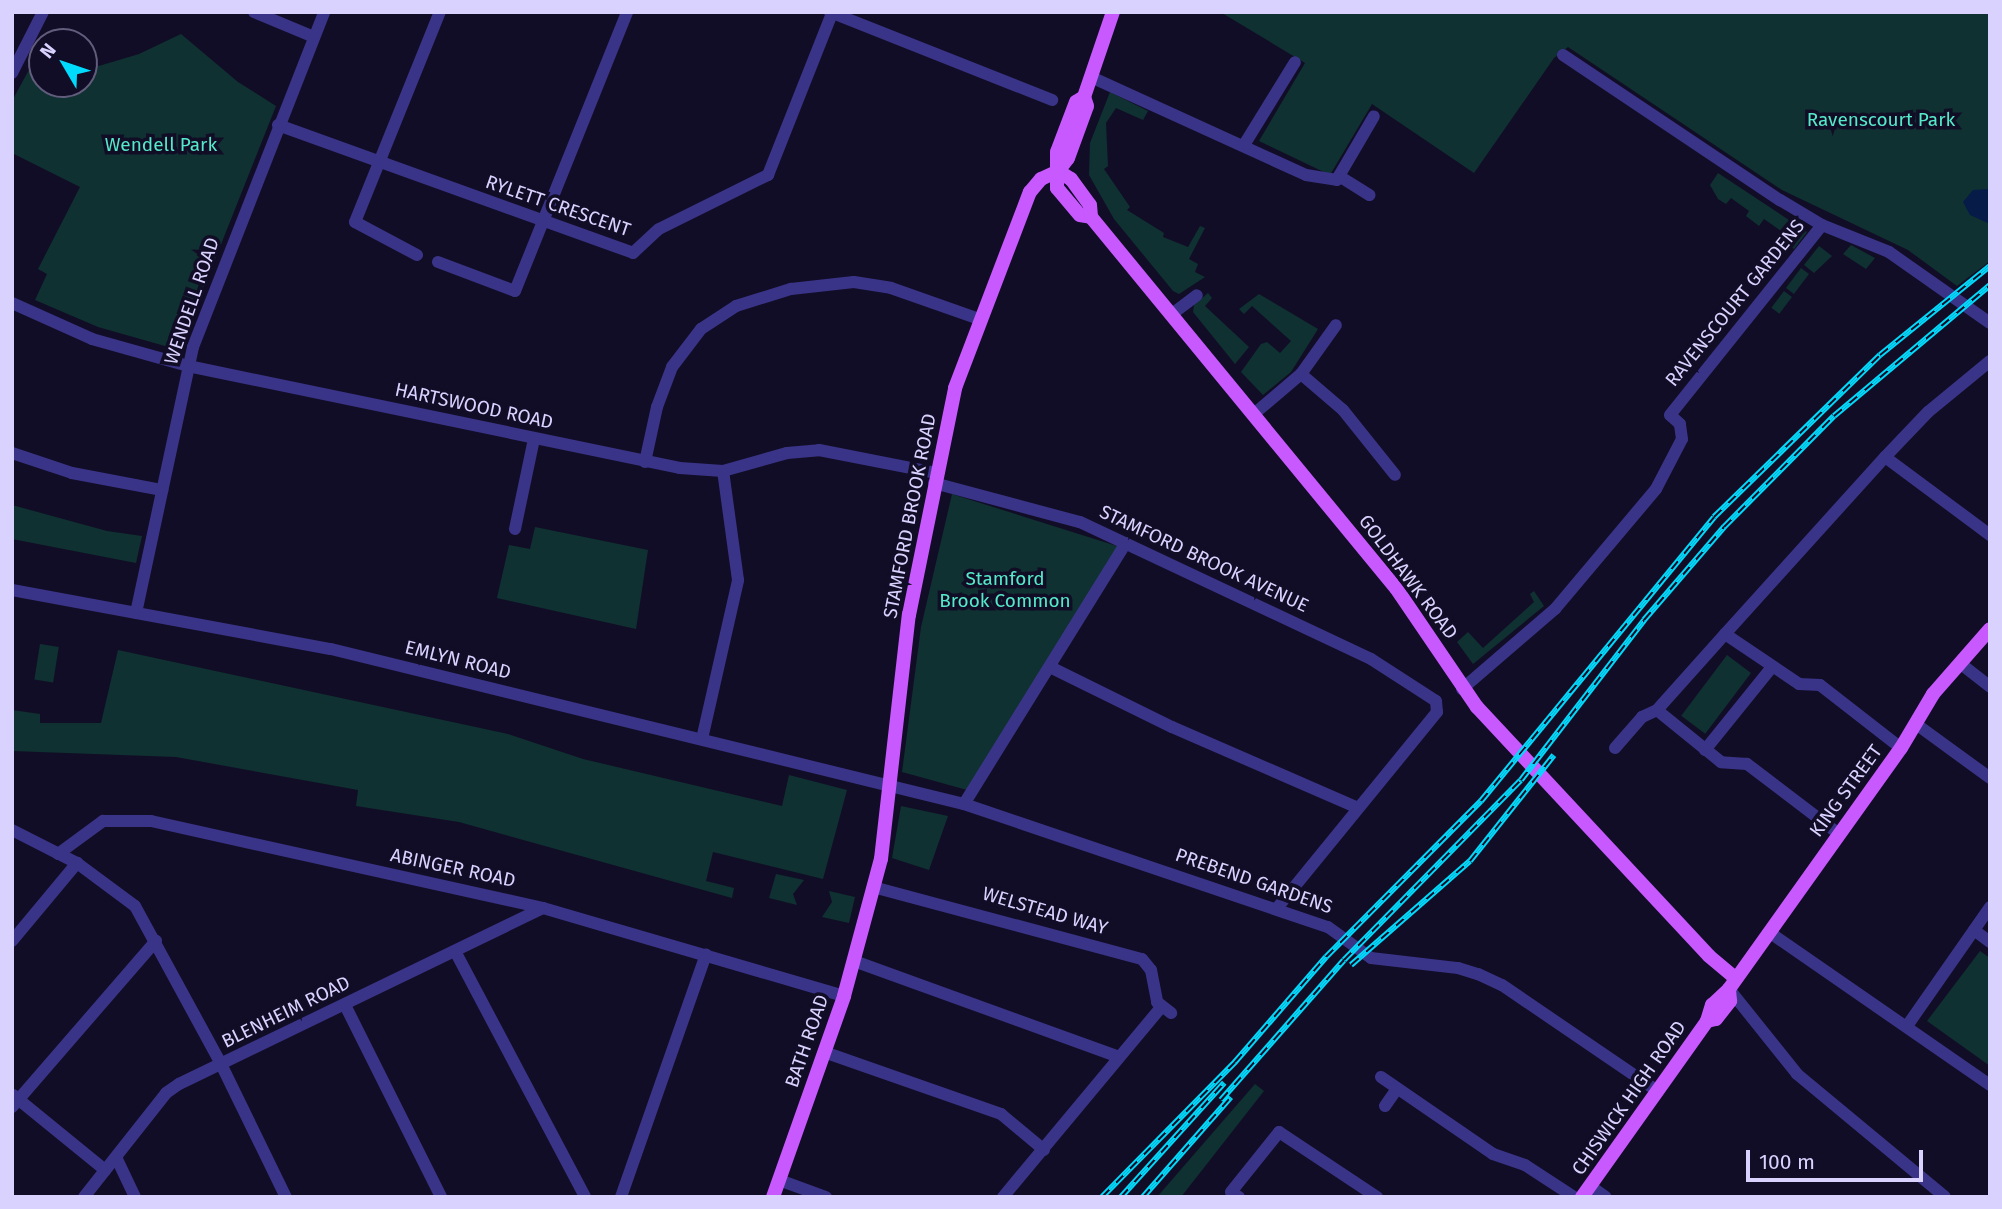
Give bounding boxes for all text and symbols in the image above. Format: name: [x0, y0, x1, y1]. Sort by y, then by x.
north arrow: [28, 28, 98, 98]
text: N: [35, 39, 61, 63]
park label: Ravenscourt Park: [1807, 109, 1955, 131]
park label: Wendell Park: [105, 134, 217, 156]
street label: RYLETT CRESCENT: [483, 171, 633, 241]
street label: RAVENSCOURT GARDENS: [1661, 215, 1809, 391]
street label: WENDELL ROAD: [160, 235, 224, 367]
street label: HARTSWOOD ROAD: [393, 378, 555, 434]
street label: STAMFORD BROOK ROAD: [879, 412, 941, 620]
street label: STAMFORD BROOK AVENUE: [1096, 501, 1312, 617]
street label: GOLDHAWK ROAD: [1354, 510, 1462, 644]
park label: Stamford Brook Common: [939, 568, 1071, 612]
street label: EMLYN ROAD: [403, 636, 513, 684]
street label: KING STREET: [1805, 741, 1887, 841]
street label: PREBEND GARDENS: [1172, 843, 1336, 919]
street label: ABINGER ROAD: [388, 844, 518, 892]
street label: WELSTEAD WAY: [980, 882, 1110, 940]
street label: BLENHEIM ROAD: [218, 971, 354, 1053]
street label: BATH ROAD: [780, 992, 834, 1090]
street label: CHISWICK HIGH ROAD: [1567, 1016, 1691, 1180]
scale bar: [1750, 1136, 1927, 1180]
text: 100 m: [1759, 1149, 1815, 1175]

